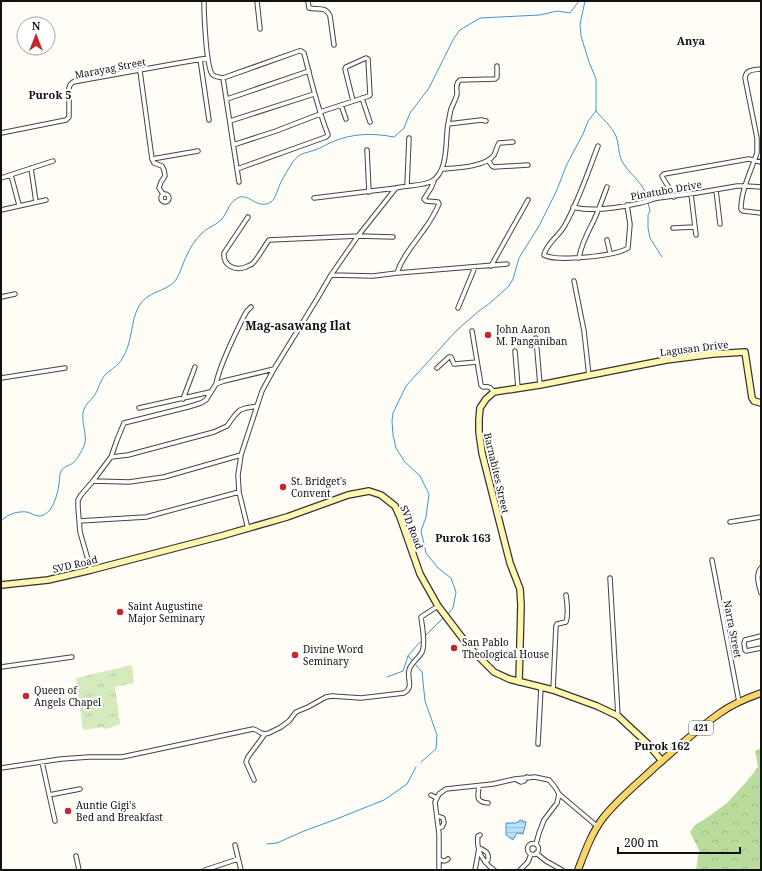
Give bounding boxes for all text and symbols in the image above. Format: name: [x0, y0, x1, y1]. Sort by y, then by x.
north arrow: [16, 16, 56, 56]
text: N: [32, 18, 41, 33]
district label: Anya: [677, 33, 706, 48]
street label: Marayag Street: [73, 54, 147, 82]
district label: Purok 5: [29, 87, 71, 102]
street label: Pinatubo Drive: [629, 177, 703, 203]
district label: Mag-asawang Ilat: [245, 317, 351, 334]
place label: John Aaron M. Panganiban: [495, 322, 568, 348]
marker: John Aaron M. Panganiban: [483, 330, 493, 340]
street label: Lagusan Drive: [659, 337, 729, 359]
street label: Barnabites Street: [481, 431, 513, 515]
place label: St. Bridget's Convent: [291, 474, 347, 500]
marker: St. Bridget's Convent: [278, 482, 288, 492]
street label: SVD Road: [397, 503, 427, 551]
district label: Purok 163: [435, 530, 491, 545]
street label: SVD Road: [51, 552, 99, 576]
place label: Saint Augustine Major Seminary: [128, 599, 205, 625]
street label: Narra Street: [721, 599, 746, 660]
marker: Saint Augustine Major Seminary: [115, 607, 125, 617]
place label: San Pablo Theological House: [462, 635, 549, 661]
place label: Divine Word Seminary: [303, 642, 363, 668]
marker: San Pablo Theological House: [449, 643, 459, 653]
marker: Divine Word Seminary: [290, 650, 300, 660]
place label: Queen of Angels Chapel: [34, 683, 101, 709]
marker: Queen of Angels Chapel: [21, 691, 31, 701]
road number: 421: [689, 721, 713, 735]
district label: Purok 162: [634, 738, 690, 753]
place label: Auntie Gigi's Bed and Breakfast: [76, 798, 163, 824]
marker: Auntie Gigi's Bed and Breakfast: [63, 806, 73, 816]
scale bar: [618, 829, 740, 855]
text: 200 m: [624, 834, 659, 851]

